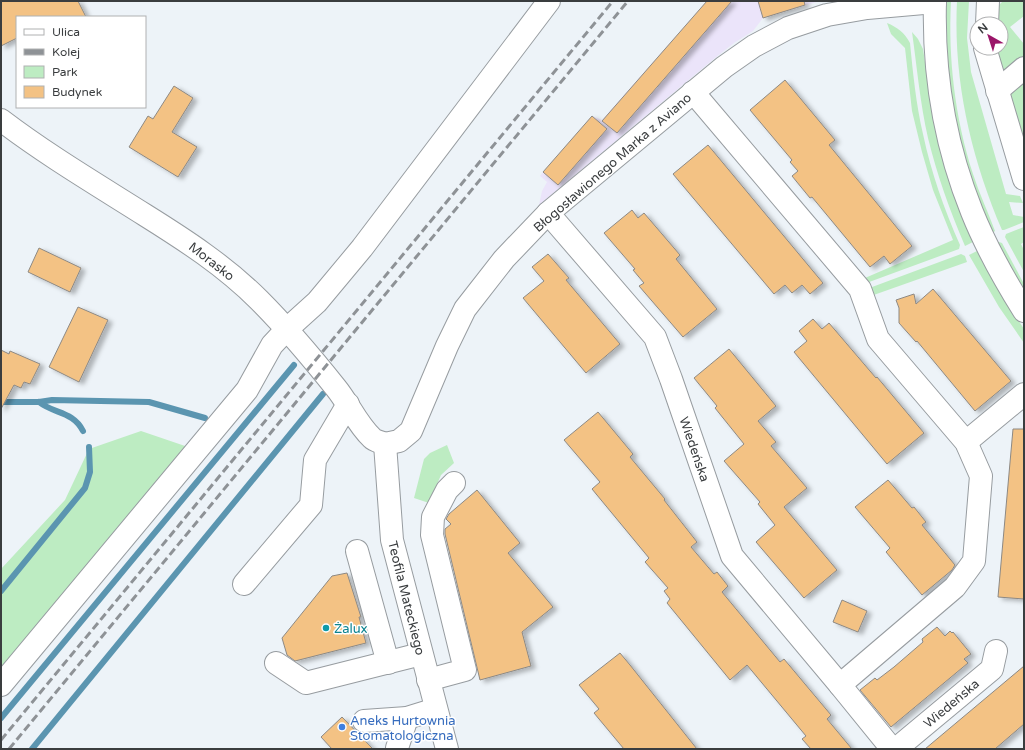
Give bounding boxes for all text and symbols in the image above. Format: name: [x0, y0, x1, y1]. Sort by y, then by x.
legend: [16, 16, 146, 108]
north arrow: [969, 16, 1009, 56]
text: N: [975, 21, 991, 36]
text: Ulica: [52, 25, 80, 39]
text: Kolej: [52, 45, 80, 59]
text: Park: [52, 65, 78, 79]
text: Budynek: [52, 85, 103, 99]
street label: Błogosławionego Marka z Aviano: [530, 90, 695, 236]
street label: Morasko: [185, 239, 238, 285]
street label: Wiedeńska: [675, 415, 713, 484]
street label: Teofila Mateckiego: [384, 539, 428, 657]
place label: Żalux: [334, 621, 368, 637]
marker: Żalux: [321, 623, 331, 633]
street label: Wiedeńska: [921, 676, 983, 732]
place label: Aneks Hurtownia Stomatologiczna: [350, 713, 456, 744]
marker: Aneks Hurtownia Stomatologiczna: [337, 722, 347, 732]

